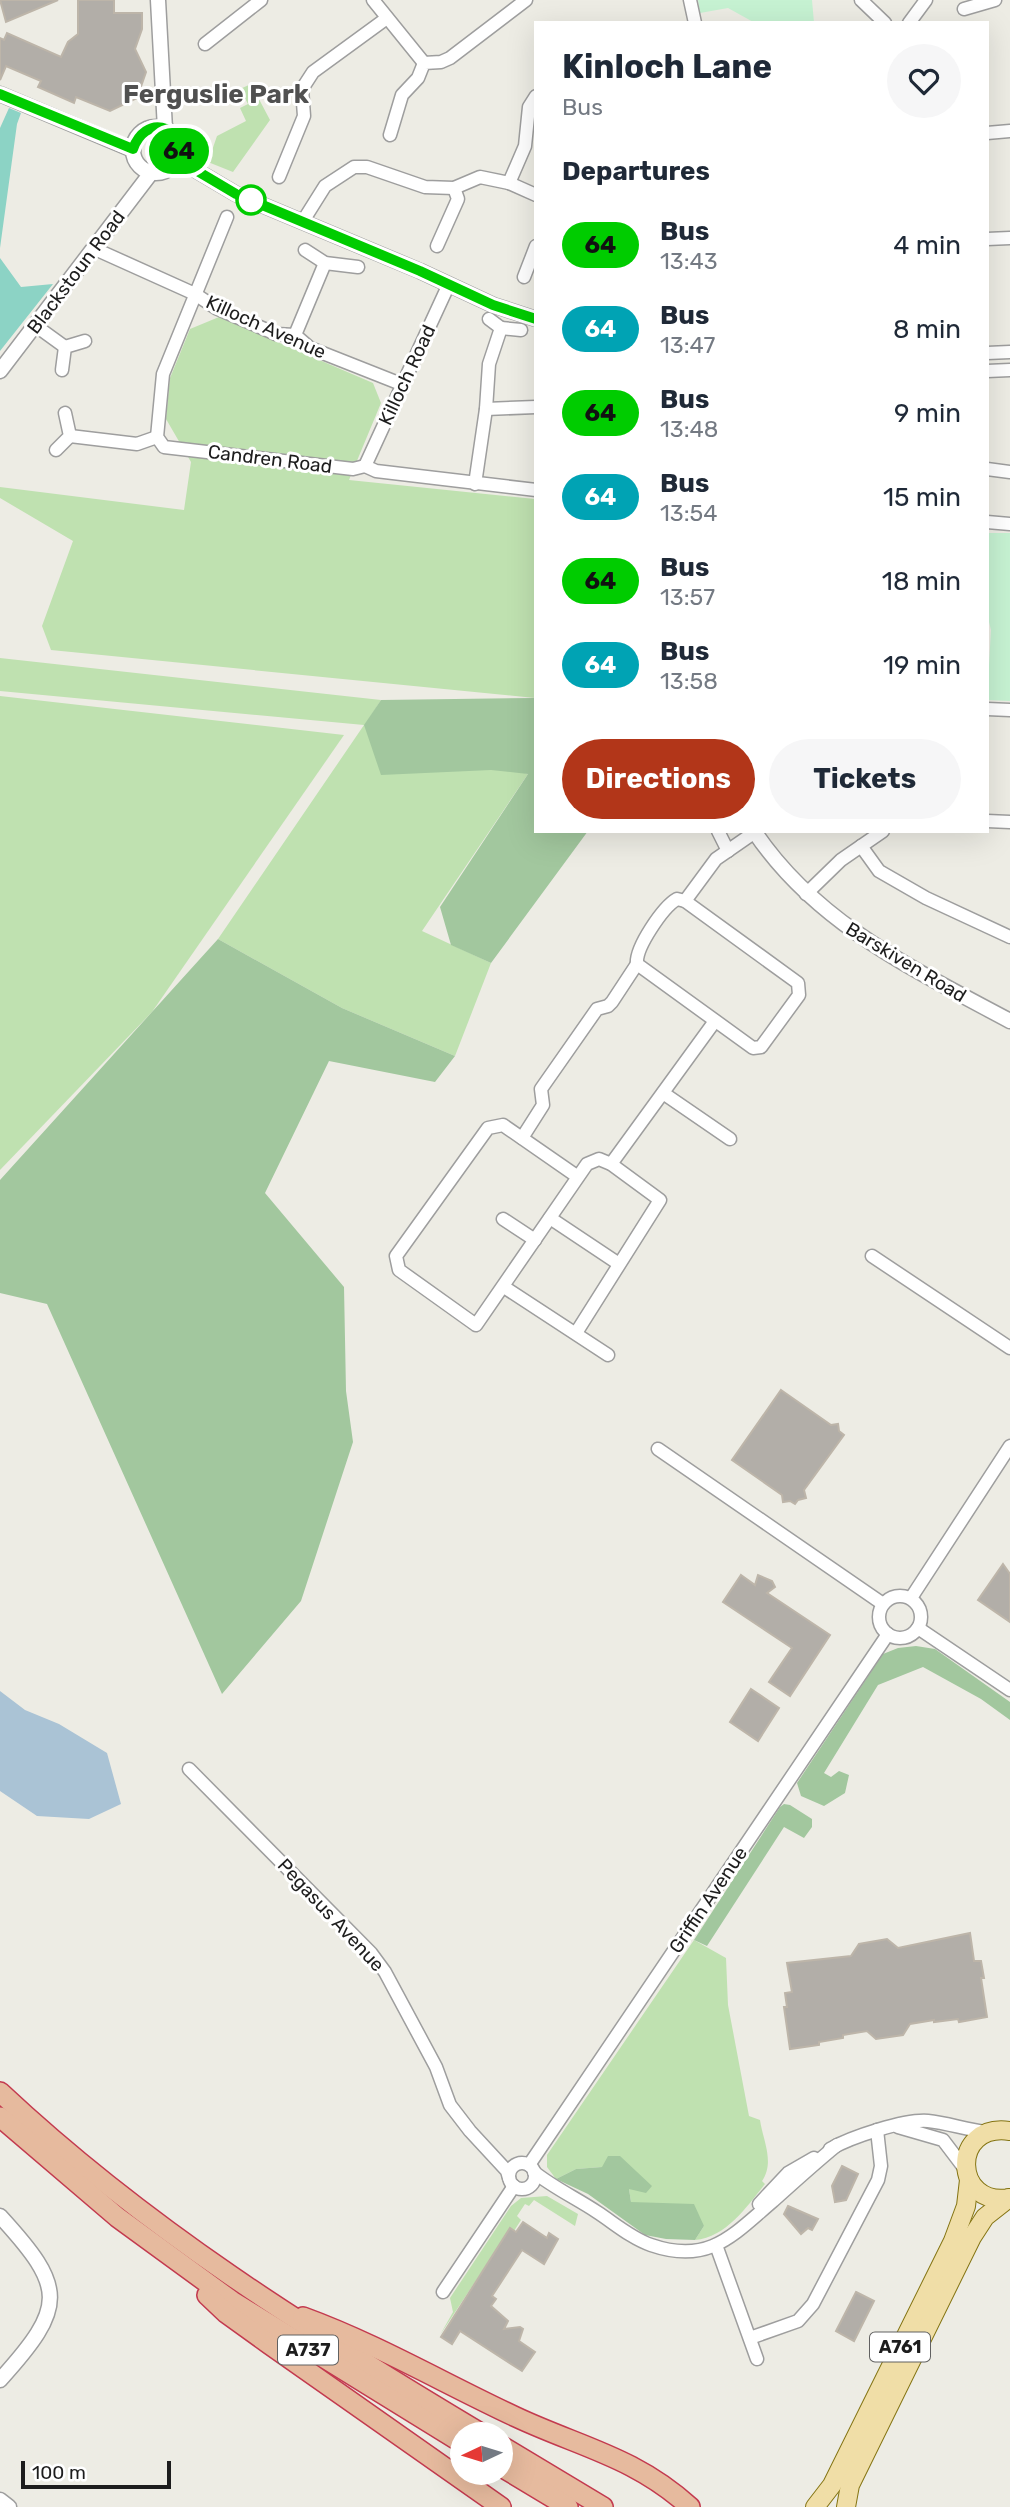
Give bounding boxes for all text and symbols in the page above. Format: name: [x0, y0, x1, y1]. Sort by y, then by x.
button: heart: [887, 44, 961, 118]
text: Kinloch Lane: [562, 47, 772, 86]
district label: Ferguslie Park: [123, 79, 310, 110]
text: Bus: [562, 93, 603, 121]
line badge: 64: [148, 128, 210, 174]
text: 64: [163, 137, 195, 165]
text: Departures: [562, 156, 710, 187]
unlabelled marker: [236, 185, 266, 215]
street label: Blackstoun Road: [22, 206, 130, 338]
text: Bus: [660, 216, 709, 247]
text: 4 min: [893, 230, 961, 261]
text: 64: [584, 231, 617, 259]
text: 13:43: [660, 247, 718, 275]
street label: Killoch Avenue: [202, 290, 330, 364]
text: Bus: [660, 300, 709, 331]
text: 8 min: [893, 314, 961, 345]
text: 64: [584, 315, 617, 343]
street label: Killoch Road: [374, 321, 440, 429]
text: 13:47: [660, 331, 715, 359]
text: Bus: [660, 384, 709, 415]
text: 9 min: [894, 398, 961, 429]
text: 64: [584, 399, 617, 427]
text: 13:48: [660, 415, 718, 443]
street label: Candren Road: [207, 440, 333, 478]
text: Bus: [660, 468, 709, 499]
text: 15 min: [883, 482, 961, 513]
text: 64: [584, 483, 617, 511]
text: 13:54: [660, 499, 718, 527]
text: Bus: [660, 552, 709, 583]
text: 18 min: [882, 566, 961, 597]
text: 64: [584, 567, 617, 595]
text: 13:57: [660, 583, 715, 611]
text: Bus: [660, 636, 709, 667]
text: 19 min: [883, 650, 961, 681]
text: 64: [584, 651, 617, 679]
text: 13:58: [660, 667, 718, 695]
button: Directions: [562, 739, 755, 819]
button: Tickets: [769, 739, 961, 819]
street label: Barskiven Road: [842, 917, 970, 1007]
street label: Griffin Avenue: [664, 1842, 752, 1958]
street label: Pegasus Avenue: [273, 1854, 389, 1976]
road number: A761: [870, 2332, 930, 2362]
road number: A737: [278, 2336, 338, 2364]
north arrow: [450, 2422, 513, 2485]
map controls: [450, 2422, 513, 2485]
scale bar: [21, 2458, 172, 2490]
text: 100 m: [32, 2461, 86, 2484]

